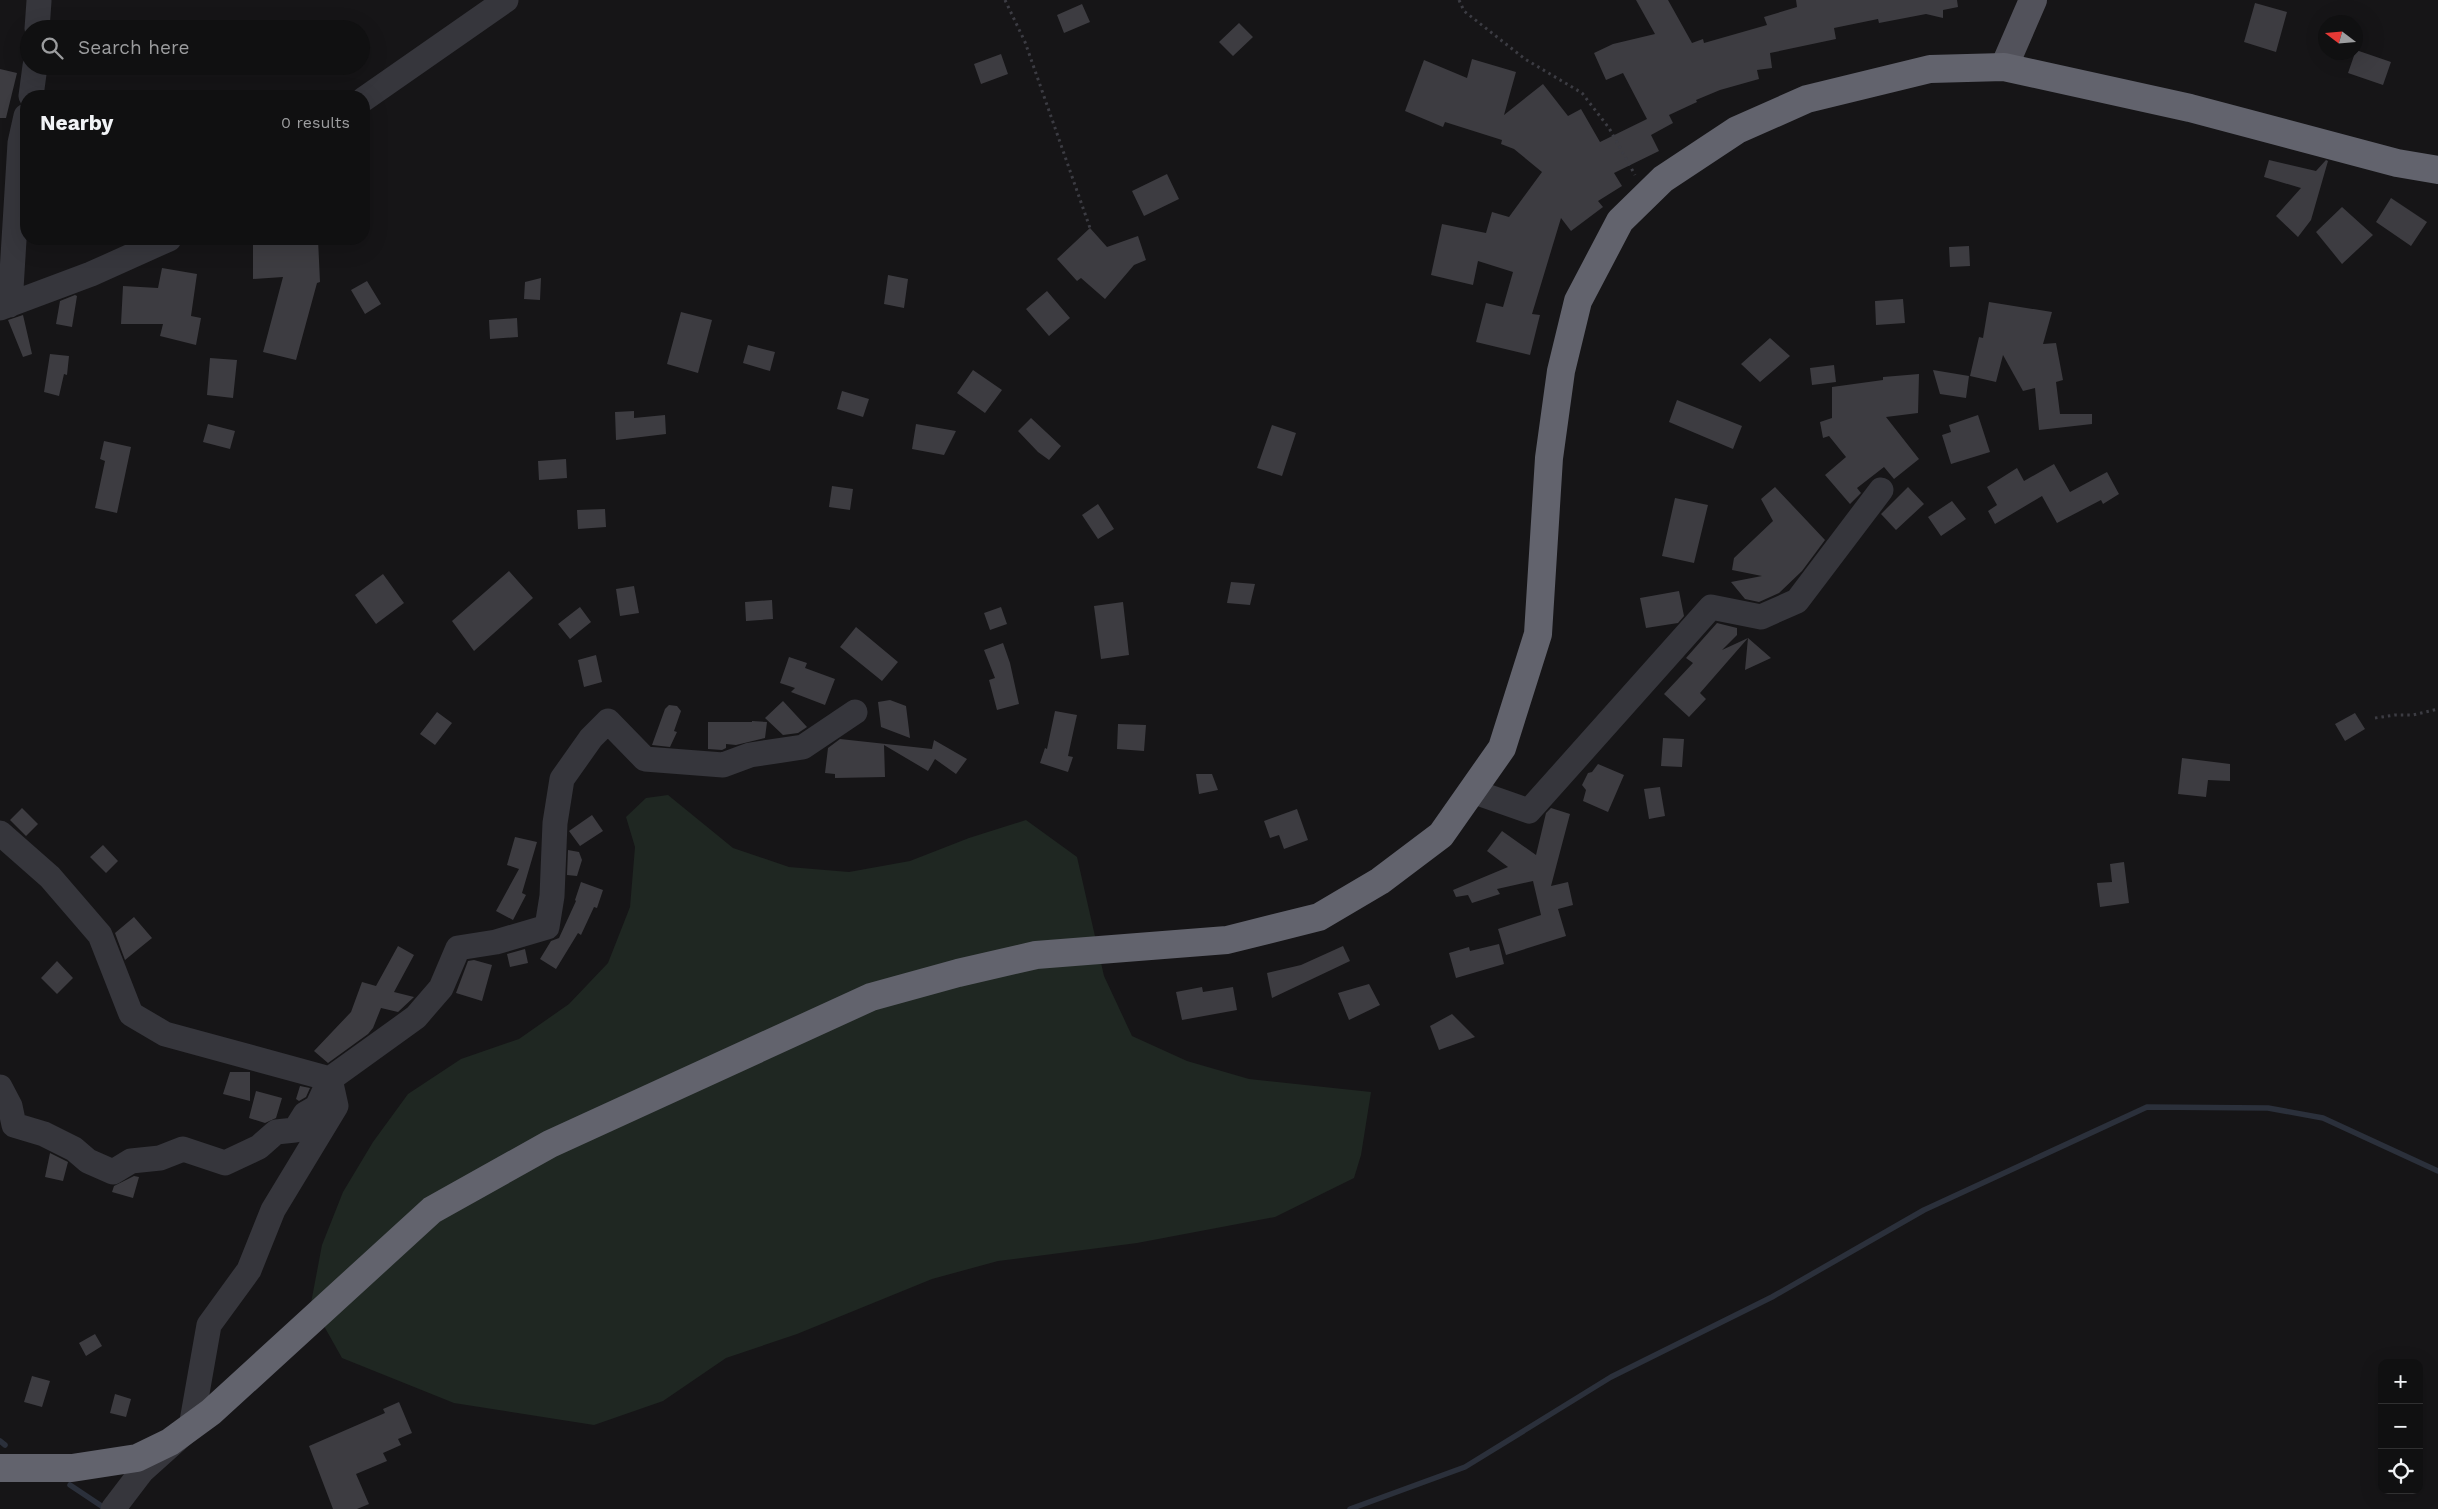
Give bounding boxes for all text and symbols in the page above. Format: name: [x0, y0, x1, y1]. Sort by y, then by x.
north arrow: [2318, 15, 2363, 60]
search box: [20, 20, 370, 75]
icon: search: [38, 34, 66, 62]
text: Search here: [78, 36, 189, 59]
text: Nearby: [40, 110, 113, 135]
text: 0 results: [281, 113, 350, 132]
map controls: [2378, 1359, 2423, 1494]
button: +: [2378, 1359, 2423, 1404]
button: −: [2378, 1404, 2423, 1449]
button: locate: [2378, 1449, 2423, 1494]

